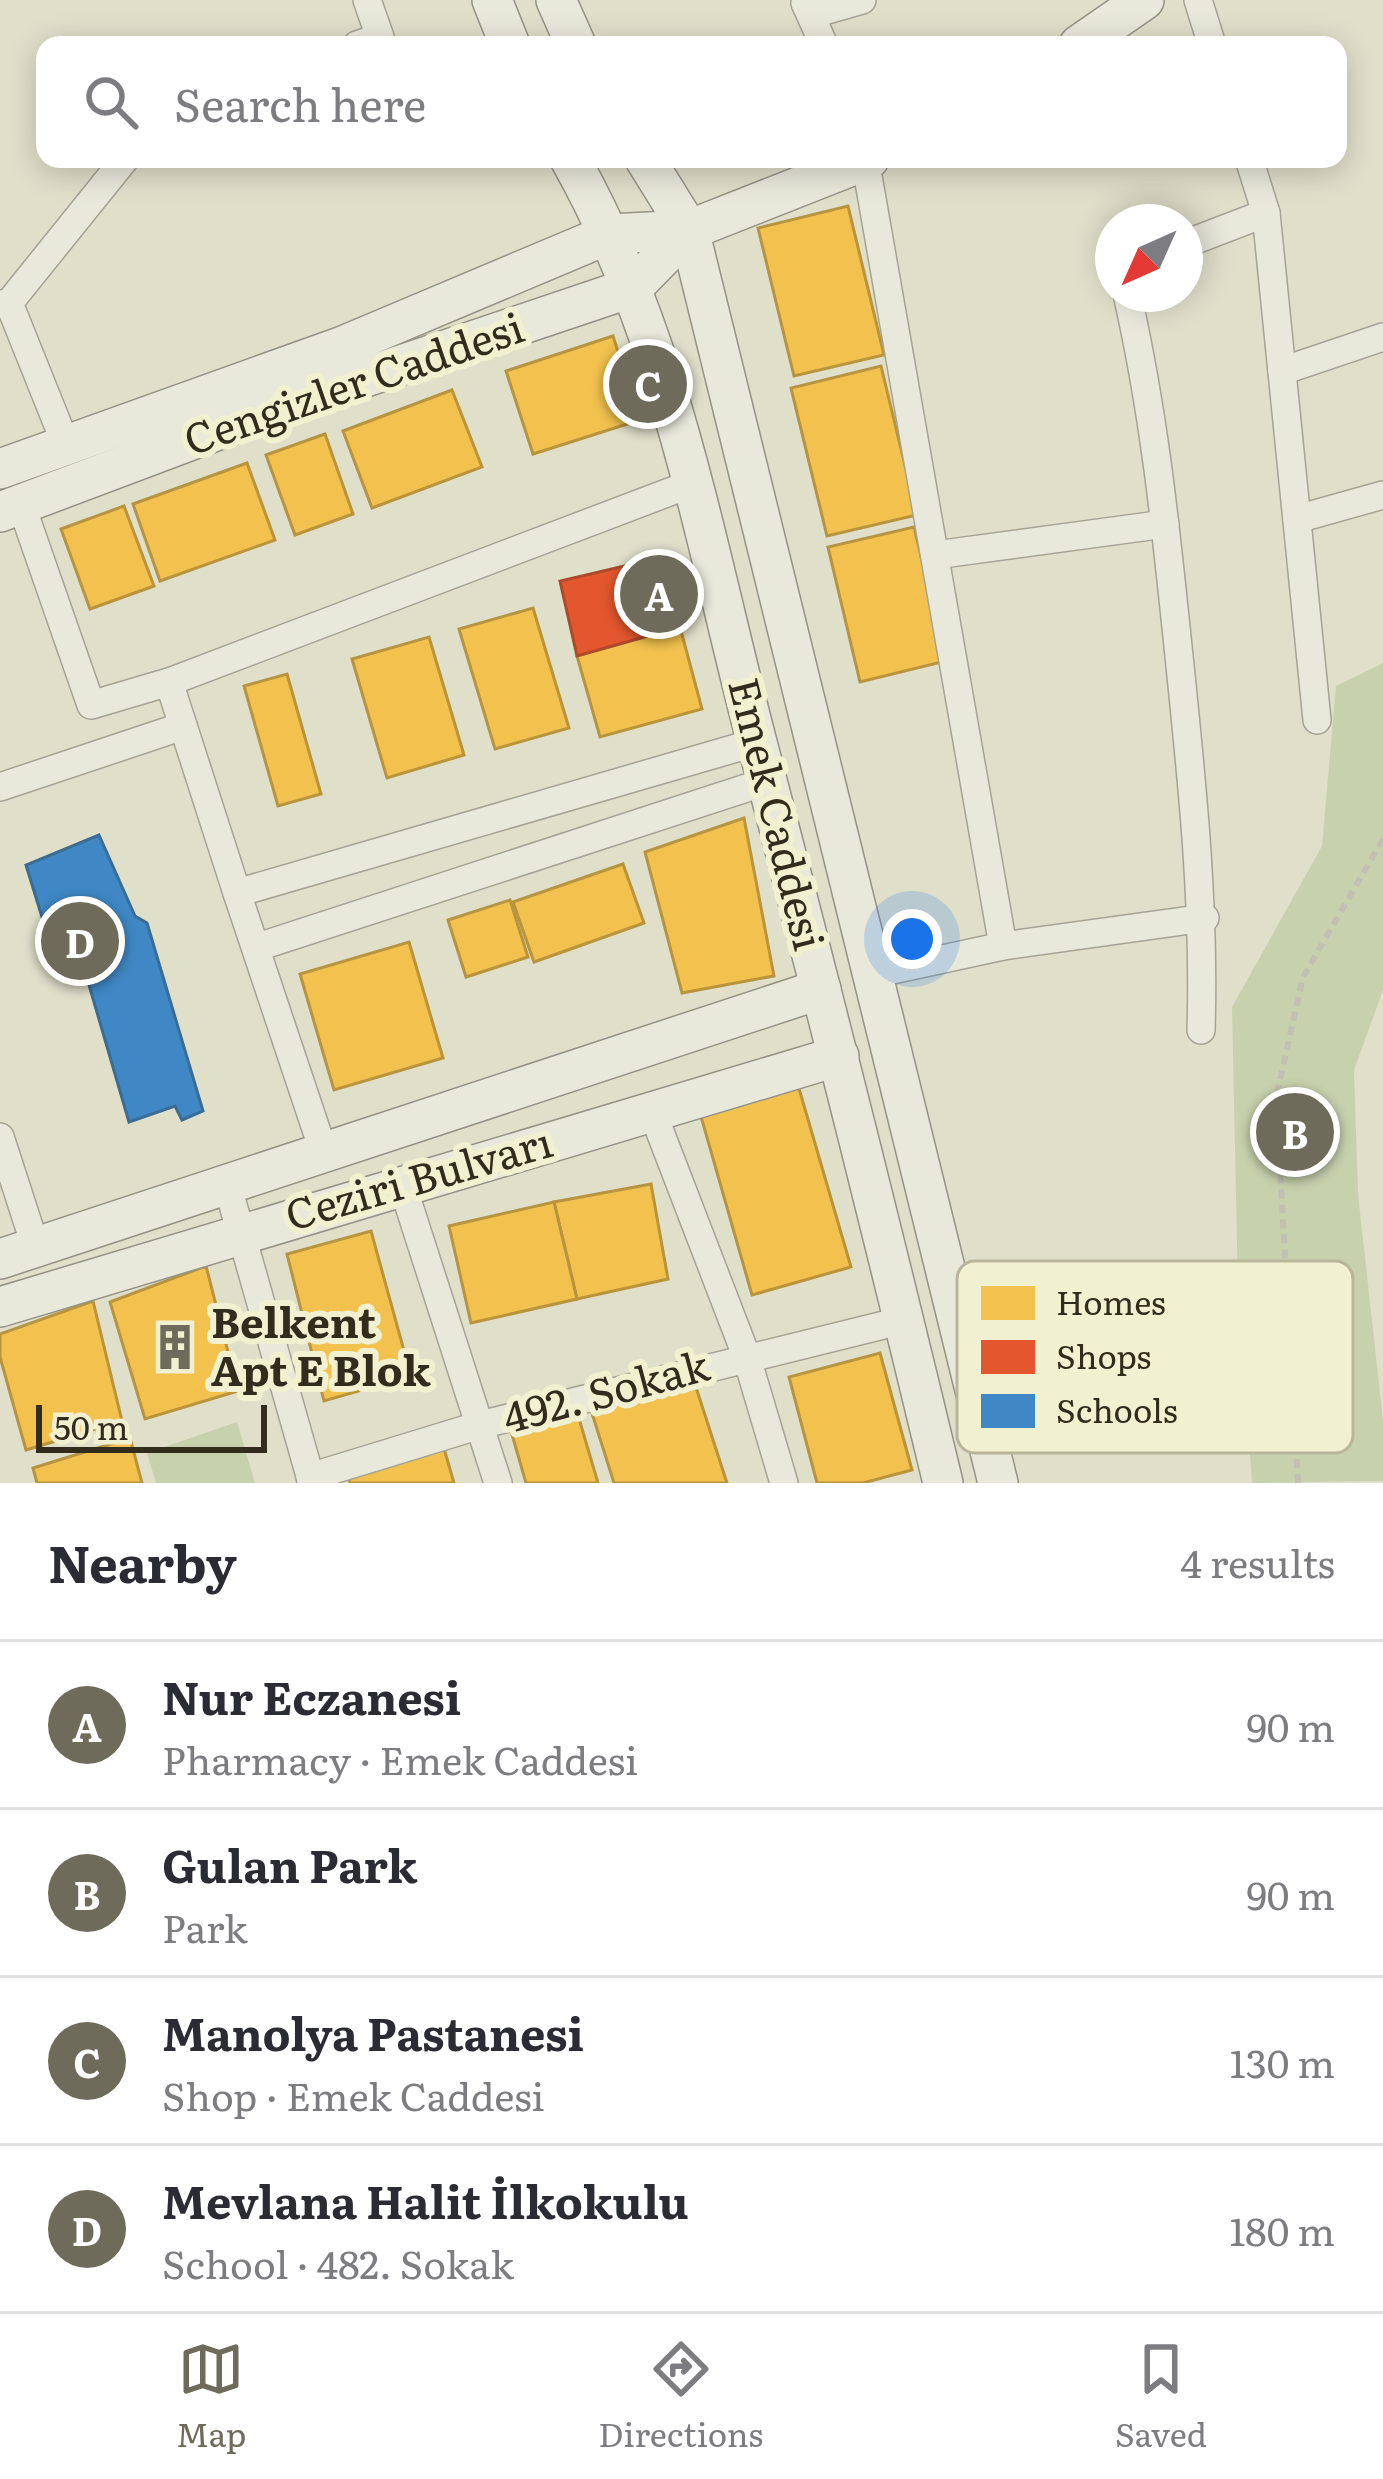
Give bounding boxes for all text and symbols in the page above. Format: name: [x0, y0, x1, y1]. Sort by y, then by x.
search box: [36, 36, 1347, 168]
icon: search: [78, 69, 144, 135]
text: Search here: [174, 69, 426, 136]
north arrow: [1095, 204, 1203, 312]
street label: Cengizler Caddesi: [175, 294, 531, 468]
pin: C: [609, 339, 687, 429]
pin: A: [620, 549, 698, 639]
street label: Emek Caddesi: [715, 671, 843, 956]
pin: D: [41, 896, 119, 986]
your location: [882, 909, 942, 969]
pin: B: [1256, 1087, 1334, 1177]
street label: Ceziri Bulvarı: [277, 1108, 559, 1244]
legend: [957, 1261, 1353, 1453]
text: Homes: [1056, 1276, 1166, 1325]
place label: Belkent Apt E Blok: [211, 1289, 431, 1399]
building icon: Belkent Apt E Blok: [150, 1322, 200, 1372]
text: Shops: [1056, 1330, 1151, 1379]
street label: 492. Sokak: [495, 1332, 716, 1446]
text: Schools: [1056, 1384, 1178, 1433]
scale bar: [36, 1399, 267, 1452]
text: 50 m: [54, 1401, 128, 1450]
text: Nearby: [48, 1523, 237, 1599]
text: 4 results: [1181, 1532, 1335, 1590]
text: Nur Eczanesi: [162, 1662, 461, 1729]
text: A: [72, 1696, 102, 1754]
text: 90 m: [1246, 1696, 1335, 1754]
text: Pharmacy · Emek Caddesi: [162, 1729, 638, 1787]
text: Gulan Park: [162, 1830, 418, 1897]
text: B: [74, 1864, 100, 1922]
text: 90 m: [1246, 1864, 1335, 1922]
text: Park: [162, 1897, 248, 1955]
text: Manolya Pastanesi: [162, 1998, 584, 2065]
text: C: [73, 2032, 101, 2090]
text: 130 m: [1230, 2032, 1335, 2090]
text: Shop · Emek Caddesi: [162, 2065, 545, 2123]
text: Mevlana Halit İlkokulu: [162, 2166, 689, 2233]
text: D: [72, 2200, 102, 2258]
text: 180 m: [1229, 2200, 1335, 2258]
text: School · 482. Sokak: [162, 2233, 514, 2291]
tab: Map: [176, 2336, 246, 2457]
tab: Directions: [598, 2336, 763, 2457]
tab: Saved: [1115, 2336, 1207, 2457]

